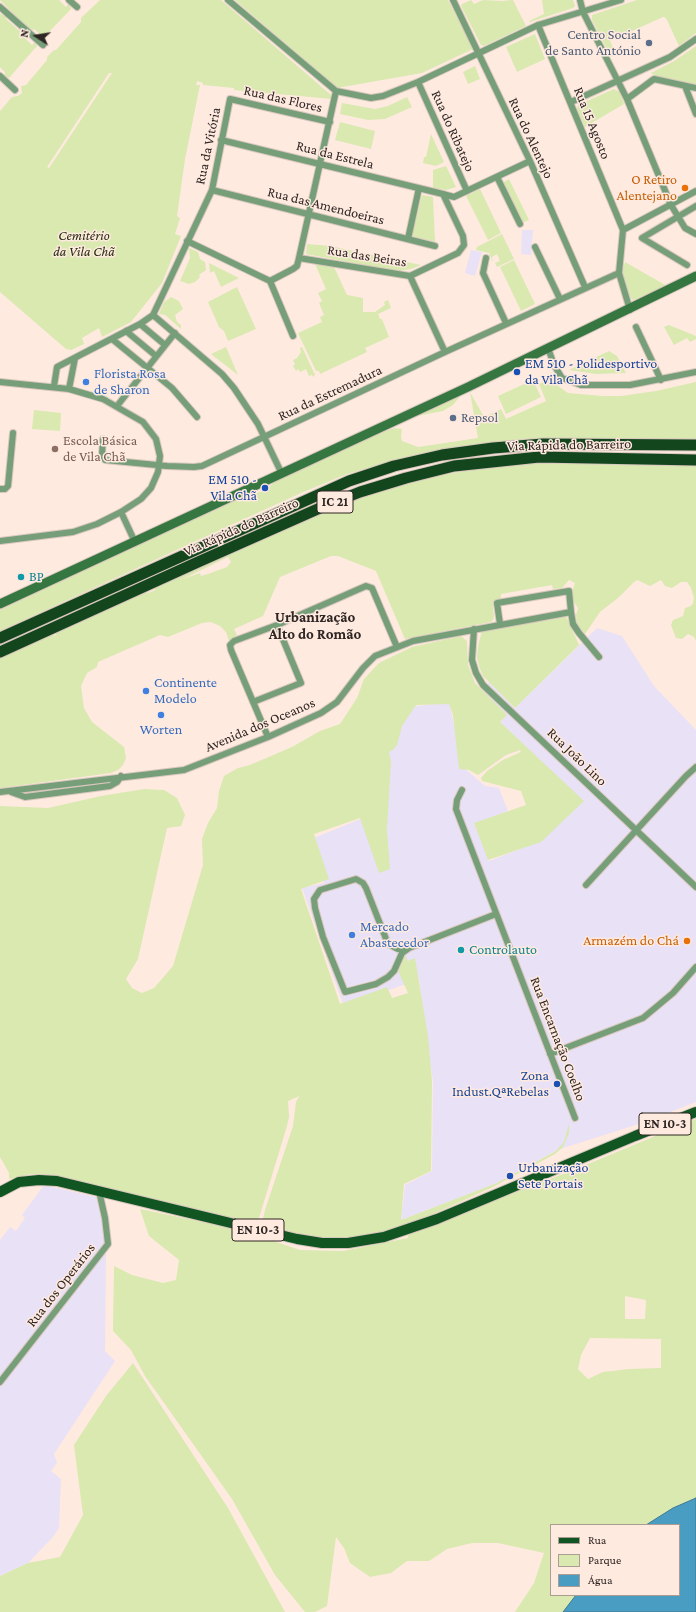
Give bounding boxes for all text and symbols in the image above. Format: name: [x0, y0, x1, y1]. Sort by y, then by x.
north arrow: [16, 16, 56, 56]
place label: Centro Social de Santo António: [545, 27, 641, 60]
text: N: [18, 29, 31, 38]
marker: Centro Social de Santo António: [644, 38, 654, 48]
street label: Rua das Flores: [242, 82, 324, 116]
street label: Rua 15 Agosto: [570, 84, 614, 162]
street label: Rua do Ribatejo: [428, 88, 478, 174]
street label: Rua do Alentejo: [505, 95, 557, 181]
street label: Rua da Vitória: [192, 106, 224, 186]
street label: Rua da Estrela: [294, 137, 376, 173]
place label: O Retiro Alentejano: [617, 172, 677, 204]
street label: Rua das Amendoeiras: [266, 183, 386, 229]
marker: O Retiro Alentejano: [680, 183, 690, 193]
park label: Cemitério da Vila Chã: [53, 228, 115, 260]
street label: Rua das Beiras: [326, 241, 408, 271]
place label: EM 510 - Polidesportivo da Vila Chã: [525, 356, 657, 388]
street label: Rua da Estremadura: [275, 362, 385, 424]
place label: Florista Rosa de Sharon: [94, 366, 166, 398]
marker: EM 510 - Polidesportivo da Vila Chã: [512, 367, 522, 377]
marker: Florista Rosa de Sharon: [81, 377, 91, 387]
place label: Repsol: [461, 410, 498, 426]
marker: Repsol: [448, 413, 458, 423]
place label: Escola Básica de Vila Chã: [63, 433, 137, 466]
street label: Via Rápida do Barreiro: [507, 436, 631, 454]
marker: Escola Básica de Vila Chã: [50, 444, 60, 454]
place label: EM 510 - Vila Chã: [208, 472, 257, 504]
marker: EM 510 - Vila Chã: [260, 483, 270, 493]
road number: IC 21: [317, 491, 353, 513]
street label: Via Rápida do Barreiro: [181, 494, 301, 560]
place label: BP: [29, 569, 44, 585]
marker: BP: [16, 572, 26, 582]
district label: Urbanização Alto do Romão: [269, 608, 361, 643]
place label: Continente Modelo: [154, 675, 217, 708]
marker: Continente Modelo: [141, 686, 151, 696]
street label: Avenida dos Oceanos: [202, 694, 318, 756]
marker: Worten: [156, 710, 166, 720]
place label: Worten: [140, 722, 182, 738]
street label: Rua João Lino: [544, 724, 610, 790]
place label: Mercado Abastecedor: [360, 919, 429, 952]
marker: Mercado Abastecedor: [347, 930, 357, 940]
place label: Armazém do Chá: [583, 933, 679, 949]
marker: Armazém do Chá: [682, 936, 692, 946]
place label: Controlauto: [469, 942, 537, 958]
marker: Controlauto: [456, 945, 466, 955]
street label: Rua Encarnação Coelho: [527, 974, 589, 1104]
place label: Zona Indust.QªRebelas: [452, 1068, 549, 1100]
marker: Zona Indust.QªRebelas: [552, 1079, 562, 1089]
road number: EN 10-3: [639, 1113, 691, 1135]
place label: Urbanização Sete Portais: [518, 1160, 588, 1192]
marker: Urbanização Sete Portais: [505, 1171, 515, 1181]
road number: EN 10-3: [232, 1219, 284, 1241]
street label: Rua dos Operários: [23, 1240, 99, 1330]
legend: [550, 1524, 680, 1596]
text: Rua: [588, 1533, 606, 1547]
text: Parque: [588, 1553, 621, 1567]
text: Água: [588, 1573, 612, 1587]

